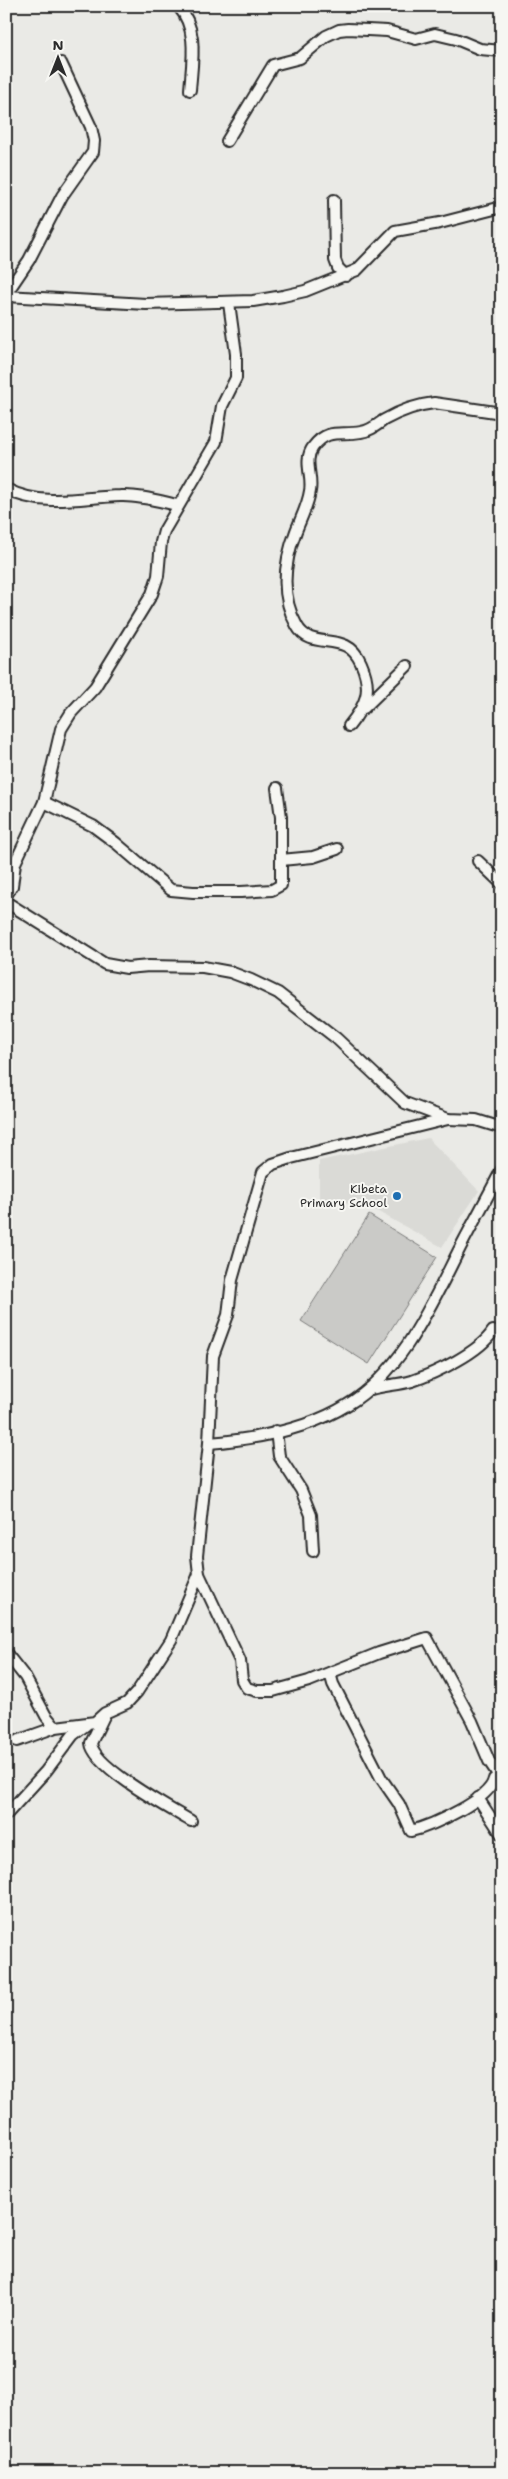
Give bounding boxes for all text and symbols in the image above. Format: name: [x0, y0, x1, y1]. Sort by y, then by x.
north arrow: [32, 32, 82, 82]
text: N: [52, 36, 64, 54]
place label: Kibeta Primary School: [300, 1181, 388, 1211]
marker: Kibeta Primary School: [391, 1190, 403, 1202]

